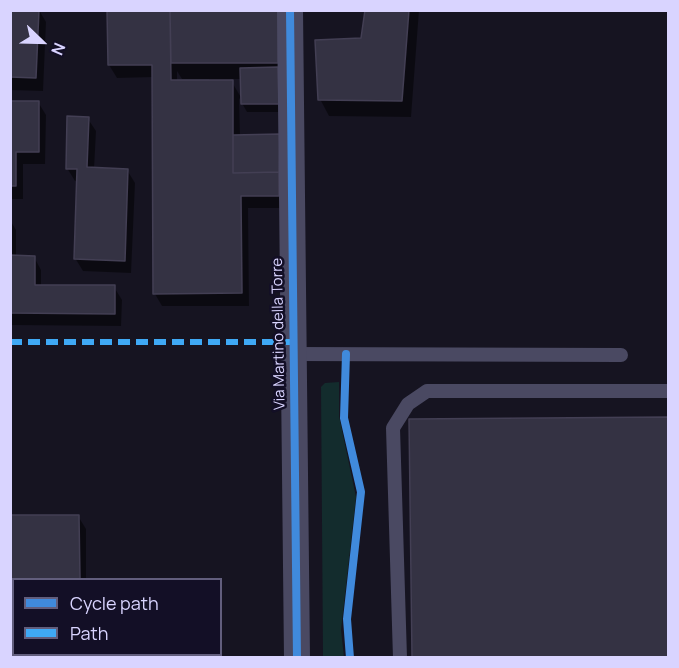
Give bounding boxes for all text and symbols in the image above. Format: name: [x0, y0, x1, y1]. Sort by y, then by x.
north arrow: [12, 12, 72, 72]
text: N: [46, 39, 71, 59]
street label: Via Martino della Torre: [269, 258, 289, 410]
legend: [12, 578, 222, 656]
text: Cycle path: [70, 591, 159, 615]
text: Path: [70, 621, 108, 645]

